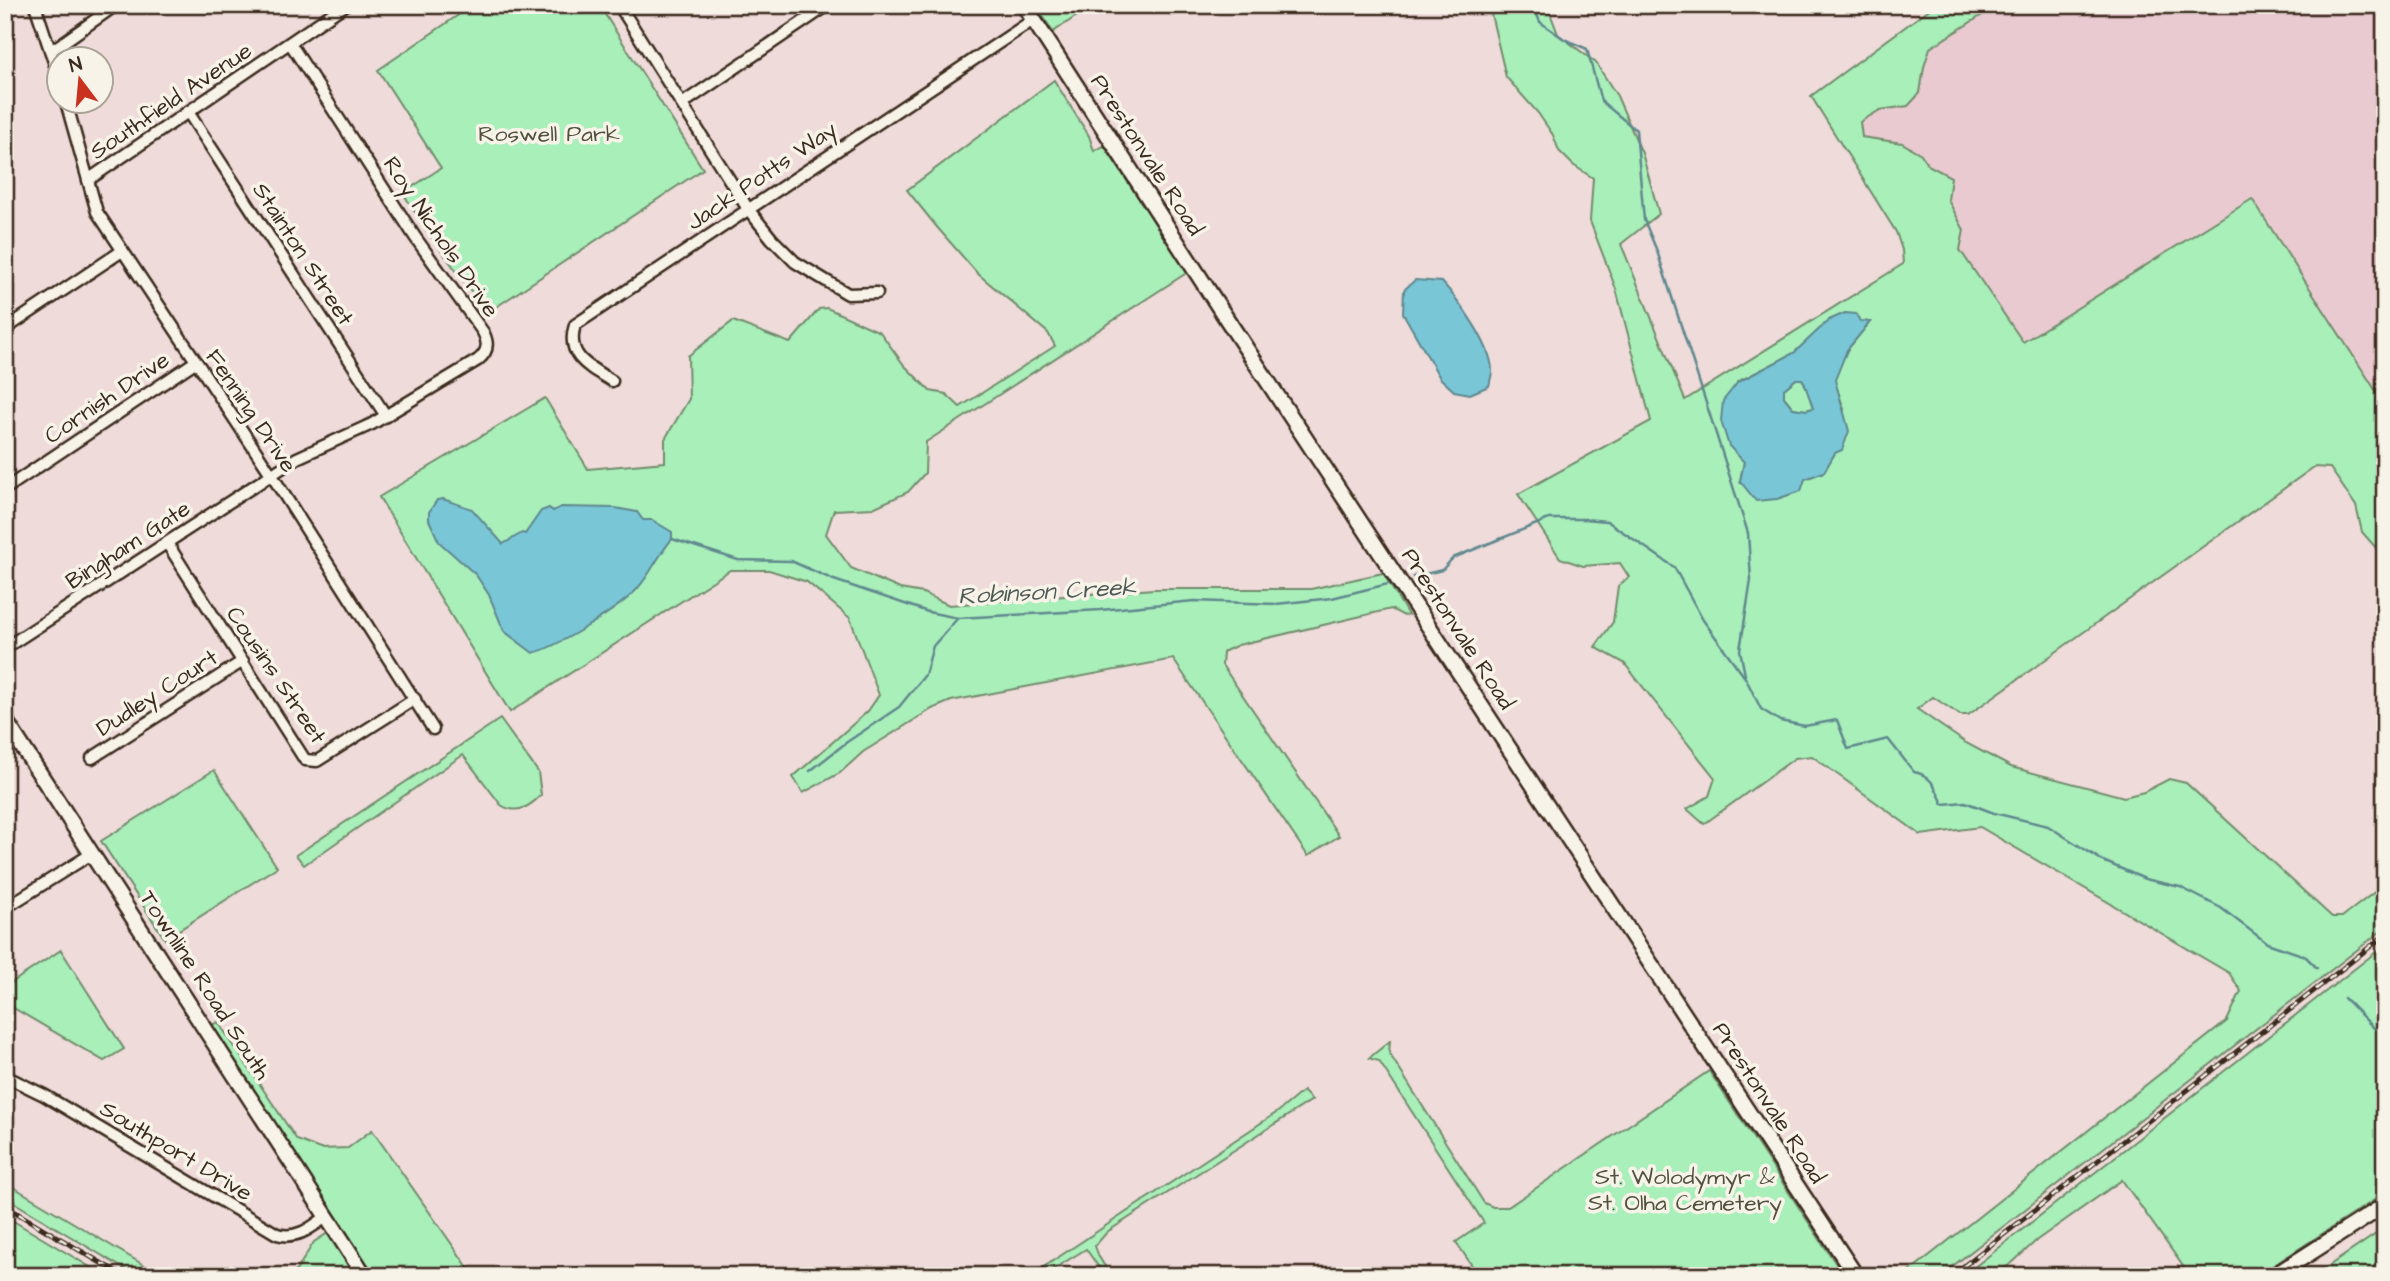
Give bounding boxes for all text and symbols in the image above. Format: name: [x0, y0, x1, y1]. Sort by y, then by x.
street label: Southfield Avenue: [84, 35, 258, 167]
north arrow: [46, 46, 116, 116]
text: N: [66, 50, 85, 80]
street label: Prestonvale Road: [1083, 68, 1211, 242]
street label: Jack Potts Way: [681, 114, 844, 239]
park label: Roswell Park: [478, 118, 620, 150]
street label: Roy Nichols Drive: [374, 150, 507, 324]
street label: Stainton Street: [245, 176, 362, 332]
street label: Fenning Drive: [197, 343, 304, 480]
street label: Cornish Drive: [38, 344, 176, 452]
street label: Bingham Gate: [59, 493, 197, 598]
street label: Prestonvale Road: [1394, 542, 1522, 716]
water label: Robinson Creek: [957, 570, 1138, 614]
street label: Cousins Street: [218, 600, 334, 750]
street label: Dudley Court: [90, 641, 225, 745]
street label: Townline Road South: [132, 884, 279, 1086]
street label: Prestonvale Road: [1705, 1016, 1833, 1190]
street label: Southport Drive: [94, 1093, 258, 1209]
park label: St. Wolodymyr & St. Olha Cemetery: [1588, 1161, 1782, 1220]

